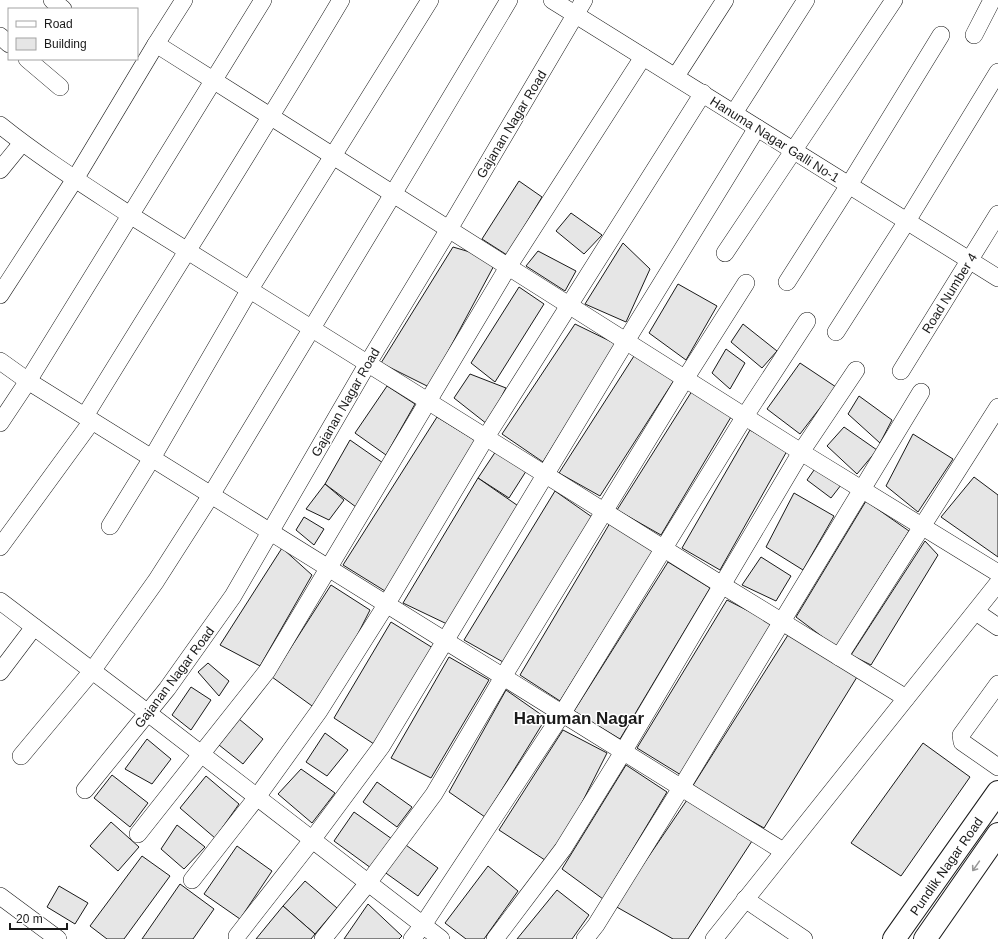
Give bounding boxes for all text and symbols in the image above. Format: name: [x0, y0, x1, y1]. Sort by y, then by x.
legend: [8, 8, 138, 60]
text: Road: [44, 17, 73, 31]
text: Building: [44, 37, 87, 51]
street label: Gajanan Nagar Road: [473, 68, 549, 181]
street label: Hanuma Nagar Galli No-1: [707, 93, 842, 185]
street label: Road Number 4: [919, 250, 980, 336]
street label: Gajanan Nagar Road: [308, 345, 383, 459]
street label: Gajanan Nagar Road: [131, 624, 217, 731]
district label: Hanuman Nagar: [514, 709, 645, 728]
street label: Pundlik Nagar Road: [907, 814, 986, 918]
one-way arrow: [972, 860, 980, 871]
scale bar: [10, 905, 67, 931]
text: 20 m: [16, 912, 43, 926]

